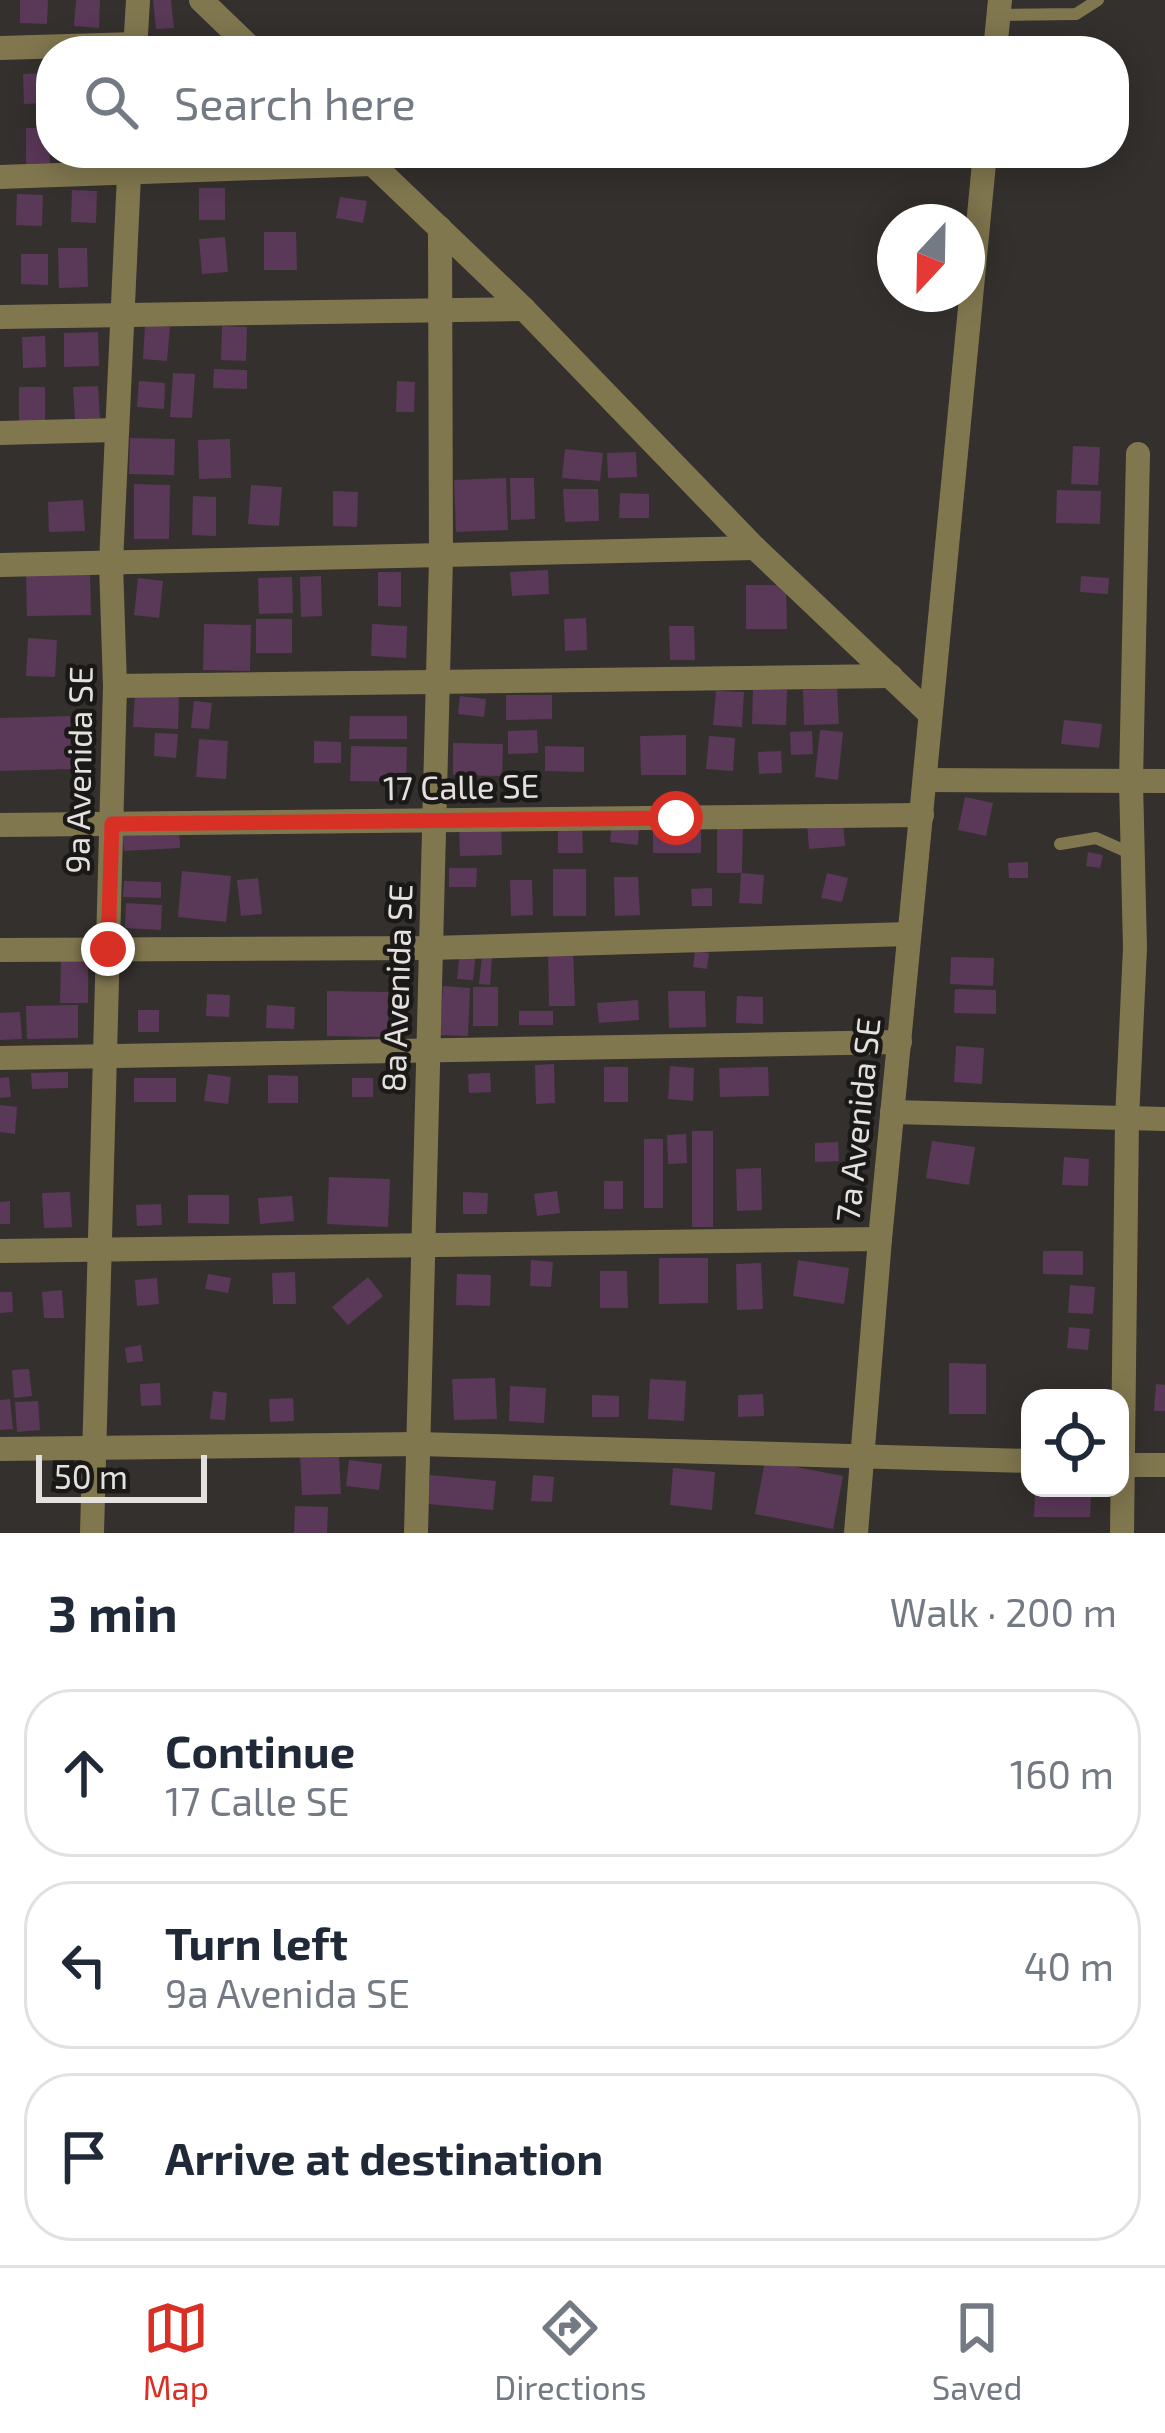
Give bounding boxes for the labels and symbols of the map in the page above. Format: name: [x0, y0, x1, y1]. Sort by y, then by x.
north arrow: [877, 204, 985, 312]
street label: 9a Avenida SE: [56, 666, 100, 874]
street label: 17 Calle SE: [383, 765, 539, 807]
route start: [649, 791, 703, 845]
street label: 8a Avenida SE: [372, 883, 420, 1093]
route end: [81, 922, 135, 976]
street label: 7a Avenida SE: [826, 1016, 888, 1224]
scale bar: [36, 1449, 207, 1502]

